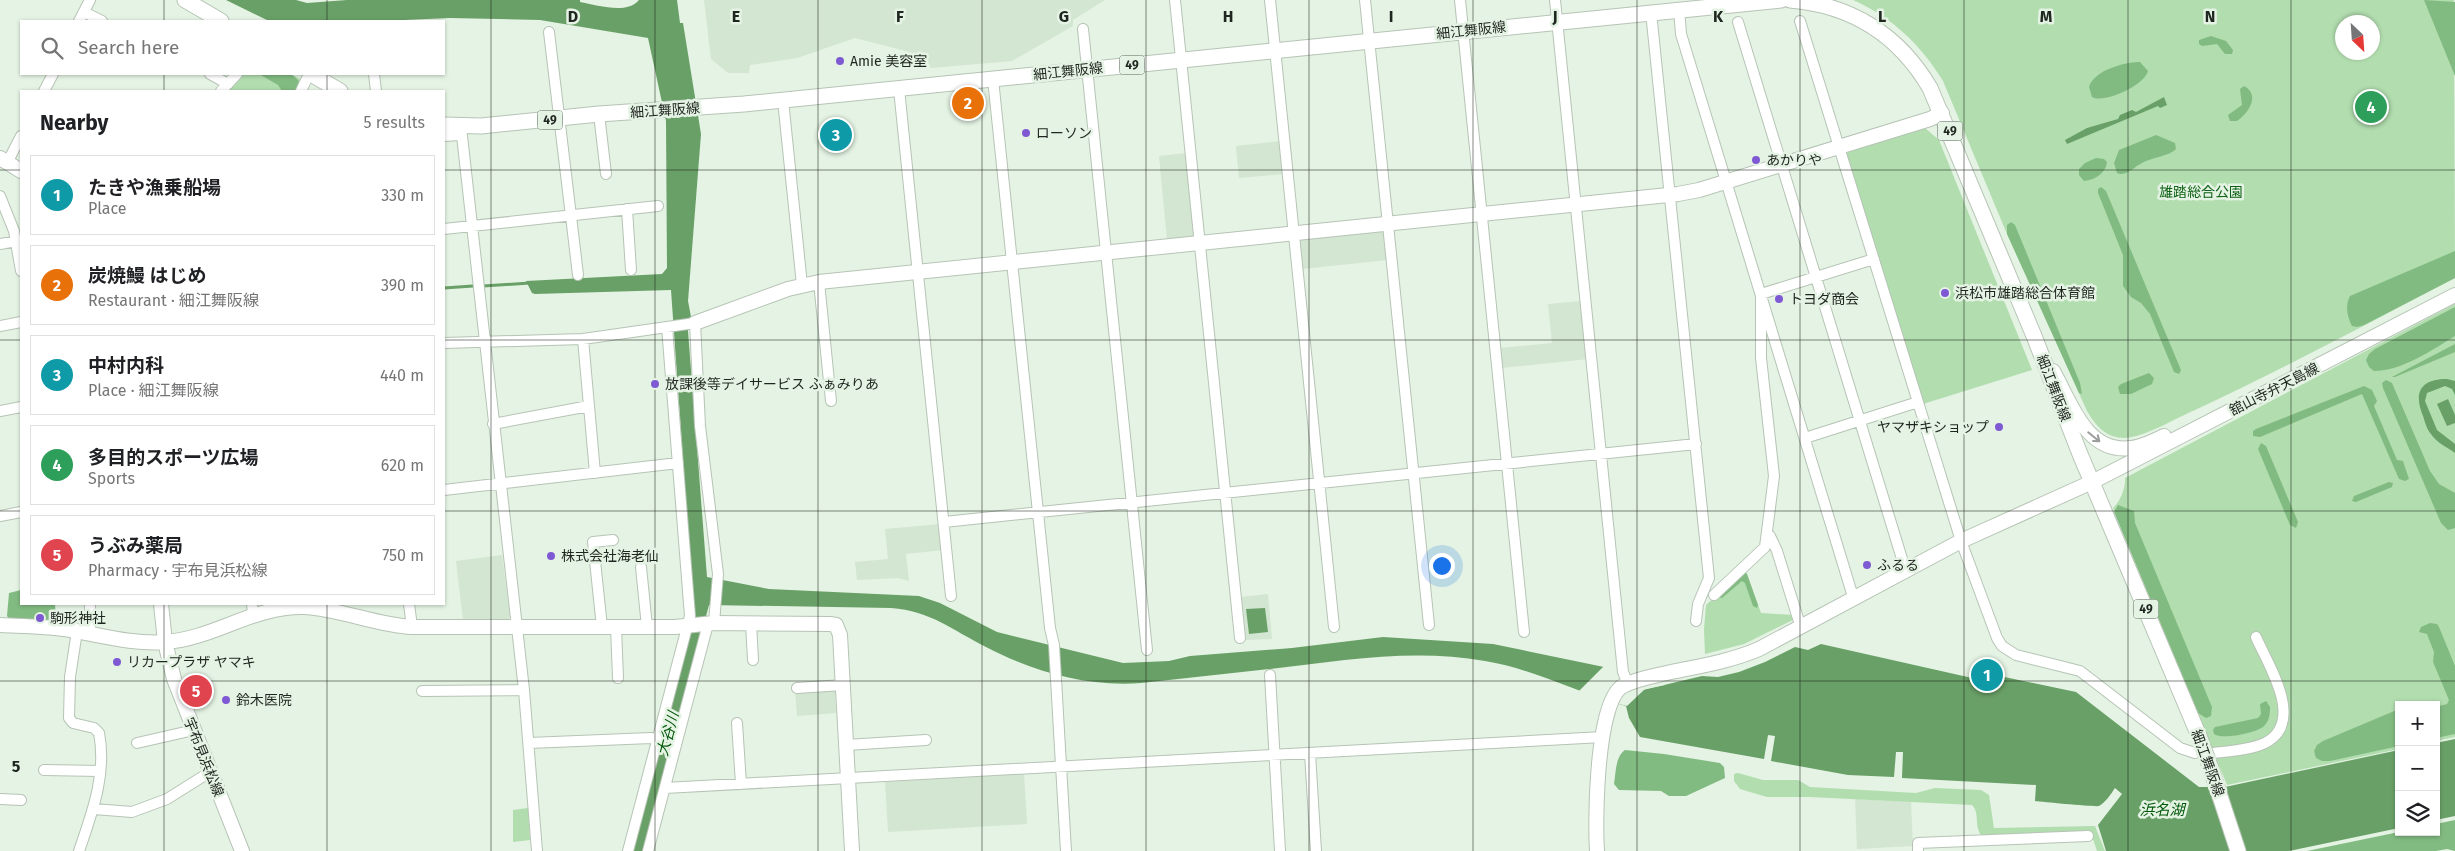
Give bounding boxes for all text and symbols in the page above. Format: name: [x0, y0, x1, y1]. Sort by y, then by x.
text: D: [568, 7, 578, 26]
text: E: [732, 7, 740, 26]
text: F: [896, 7, 904, 26]
text: G: [1059, 7, 1069, 26]
text: H: [1223, 7, 1233, 26]
text: I: [1389, 7, 1393, 26]
text: J: [1551, 7, 1558, 26]
text: K: [1713, 7, 1724, 26]
text: L: [1878, 7, 1886, 26]
text: M: [2040, 7, 2053, 26]
text: N: [2205, 7, 2215, 26]
north arrow: [2335, 15, 2380, 60]
street label: 細江舞阪線: [1435, 18, 1507, 43]
search box: [20, 20, 445, 75]
icon: search: [38, 34, 66, 62]
text: Search here: [78, 36, 179, 59]
place label: Amie 美容室: [850, 53, 927, 70]
marker: Amie 美容室: [834, 55, 846, 67]
road number: 49: [1120, 56, 1144, 74]
street label: 細江舞阪線: [1032, 59, 1104, 84]
pin: 2: [952, 84, 984, 122]
pin: 4: [2355, 88, 2387, 126]
street label: 細江舞阪線: [630, 100, 701, 121]
text: Nearby: [40, 110, 108, 136]
road number: 49: [538, 110, 562, 130]
text: 5 results: [364, 113, 425, 132]
pin: 3: [820, 116, 852, 154]
road number: 49: [1938, 122, 1962, 140]
place label: ローソン: [1036, 125, 1092, 142]
marker: ローソン: [1020, 127, 1032, 139]
place label: あかりや: [1766, 152, 1822, 169]
marker: あかりや: [1750, 154, 1762, 166]
text: たきや漁乗船場: [88, 176, 221, 199]
park label: 雄踏総合公園: [2159, 184, 2243, 201]
text: 1: [53, 186, 61, 205]
text: 330 m: [381, 186, 424, 205]
text: Place: [88, 199, 127, 218]
text: 炭焼鰻 はじめ: [88, 264, 207, 287]
text: 2: [53, 276, 61, 295]
text: 390 m: [381, 276, 424, 295]
place label: 浜松市雄踏総合体育館: [1955, 285, 2095, 302]
marker: 浜松市雄踏総合体育館: [1939, 287, 1951, 299]
text: Restaurant · 細江舞阪線: [88, 291, 259, 310]
place label: トヨダ商会: [1789, 291, 1859, 308]
marker: トヨダ商会: [1773, 293, 1785, 305]
street label: 細江舞阪線: [2033, 352, 2074, 424]
text: 中村内科: [88, 354, 164, 377]
street label: 舘山寺弁天島線: [2227, 360, 2322, 419]
text: 3: [53, 366, 61, 385]
text: 440 m: [380, 366, 424, 385]
place label: 放課後等デイサービス ふぁみりあ: [665, 376, 879, 393]
marker: 放課後等デイサービス ふぁみりあ: [649, 378, 661, 390]
text: Place · 細江舞阪線: [88, 381, 219, 400]
place label: ヤマザキショップ: [1877, 419, 1989, 436]
marker: ヤマザキショップ: [1993, 421, 2005, 433]
one-way arrow: [2087, 432, 2100, 443]
text: 多目的スポーツ広場: [88, 446, 259, 469]
text: 4: [52, 456, 62, 475]
text: 620 m: [381, 456, 424, 475]
text: Sports: [88, 469, 135, 488]
text: うぶみ薬局: [88, 534, 183, 557]
text: 5: [53, 546, 61, 565]
text: 750 m: [382, 546, 424, 565]
place label: 株式会社海老仙: [561, 548, 659, 565]
marker: 株式会社海老仙: [545, 550, 557, 562]
your location: [1429, 553, 1455, 579]
place label: ふるる: [1877, 557, 1919, 574]
marker: ふるる: [1861, 559, 1873, 571]
text: Pharmacy · 宇布見浜松線: [88, 561, 268, 580]
road number: 49: [2134, 600, 2158, 618]
place label: 駒形神社: [50, 610, 106, 627]
marker: 駒形神社: [34, 612, 46, 624]
place label: リカープラザ ヤマキ: [127, 654, 256, 671]
marker: リカープラザ ヤマキ: [111, 656, 123, 668]
pin: 1: [1971, 656, 2003, 694]
pin: 5: [180, 672, 212, 710]
place label: 鈴木医院: [236, 692, 292, 709]
marker: 鈴木医院: [220, 694, 232, 706]
map controls: [2395, 701, 2440, 836]
button: +: [2395, 701, 2440, 746]
water label: 大谷川: [653, 708, 683, 758]
street label: 宇布見浜松線: [180, 715, 227, 799]
street label: 細江舞阪線: [2188, 727, 2227, 799]
button: −: [2395, 746, 2440, 791]
text: 5: [12, 757, 21, 776]
button: layers: [2395, 791, 2440, 836]
water label: 浜名湖: [2139, 801, 2186, 819]

